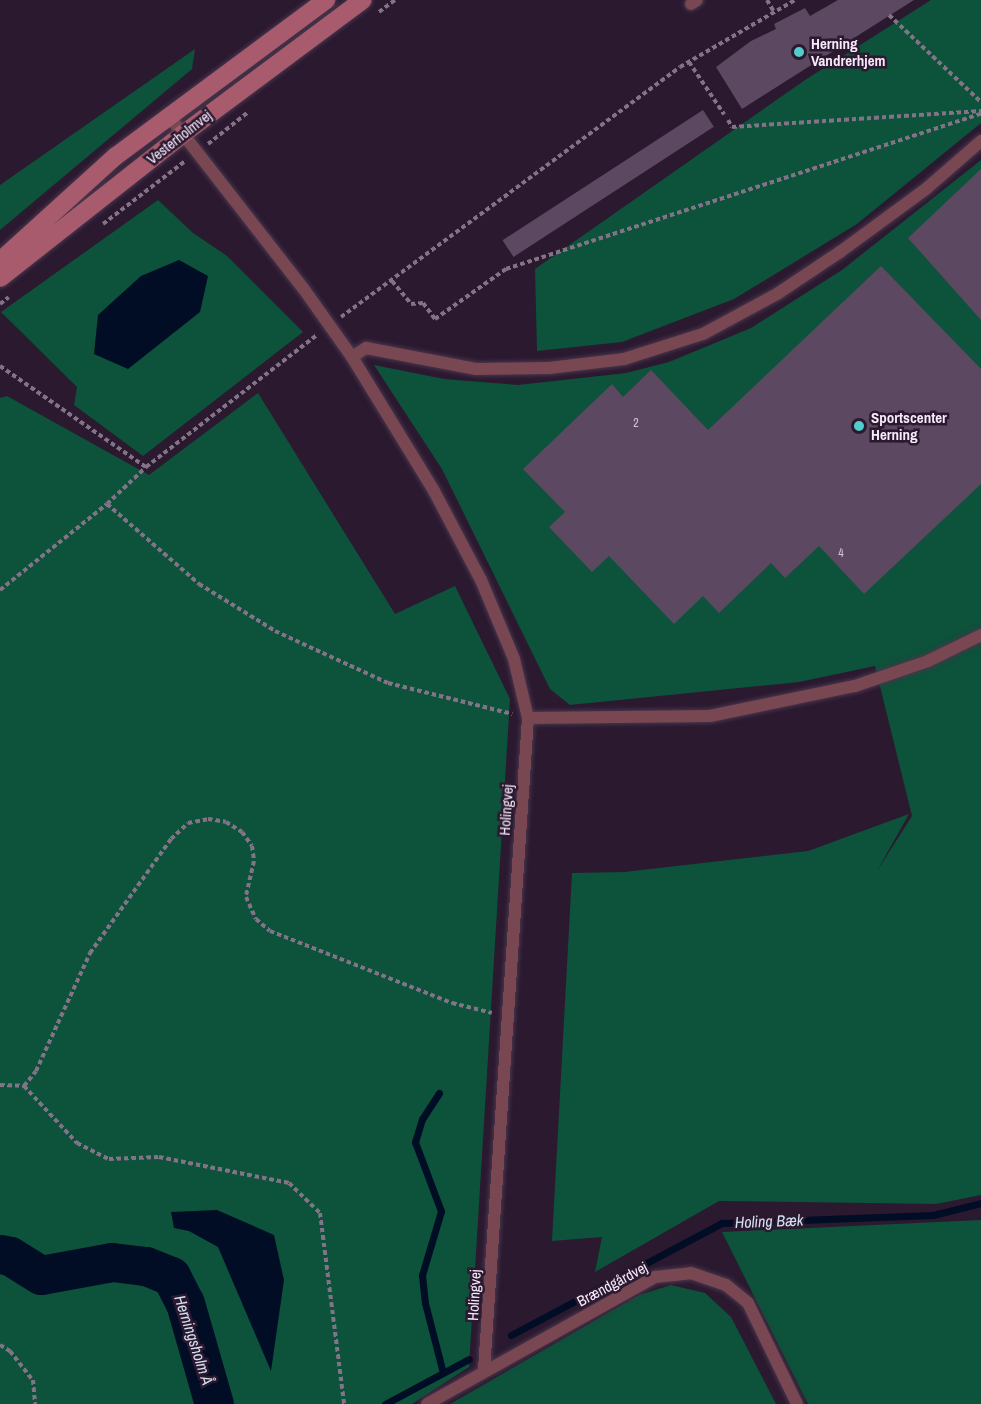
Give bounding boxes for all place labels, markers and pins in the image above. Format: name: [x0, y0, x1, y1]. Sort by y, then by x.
place label: Herning Vandrerhjem: [811, 34, 886, 69]
marker: Herning Vandrerhjem: [792, 45, 806, 59]
place label: Sportscenter Herning: [871, 408, 947, 443]
marker: Sportscenter Herning: [852, 419, 866, 433]

